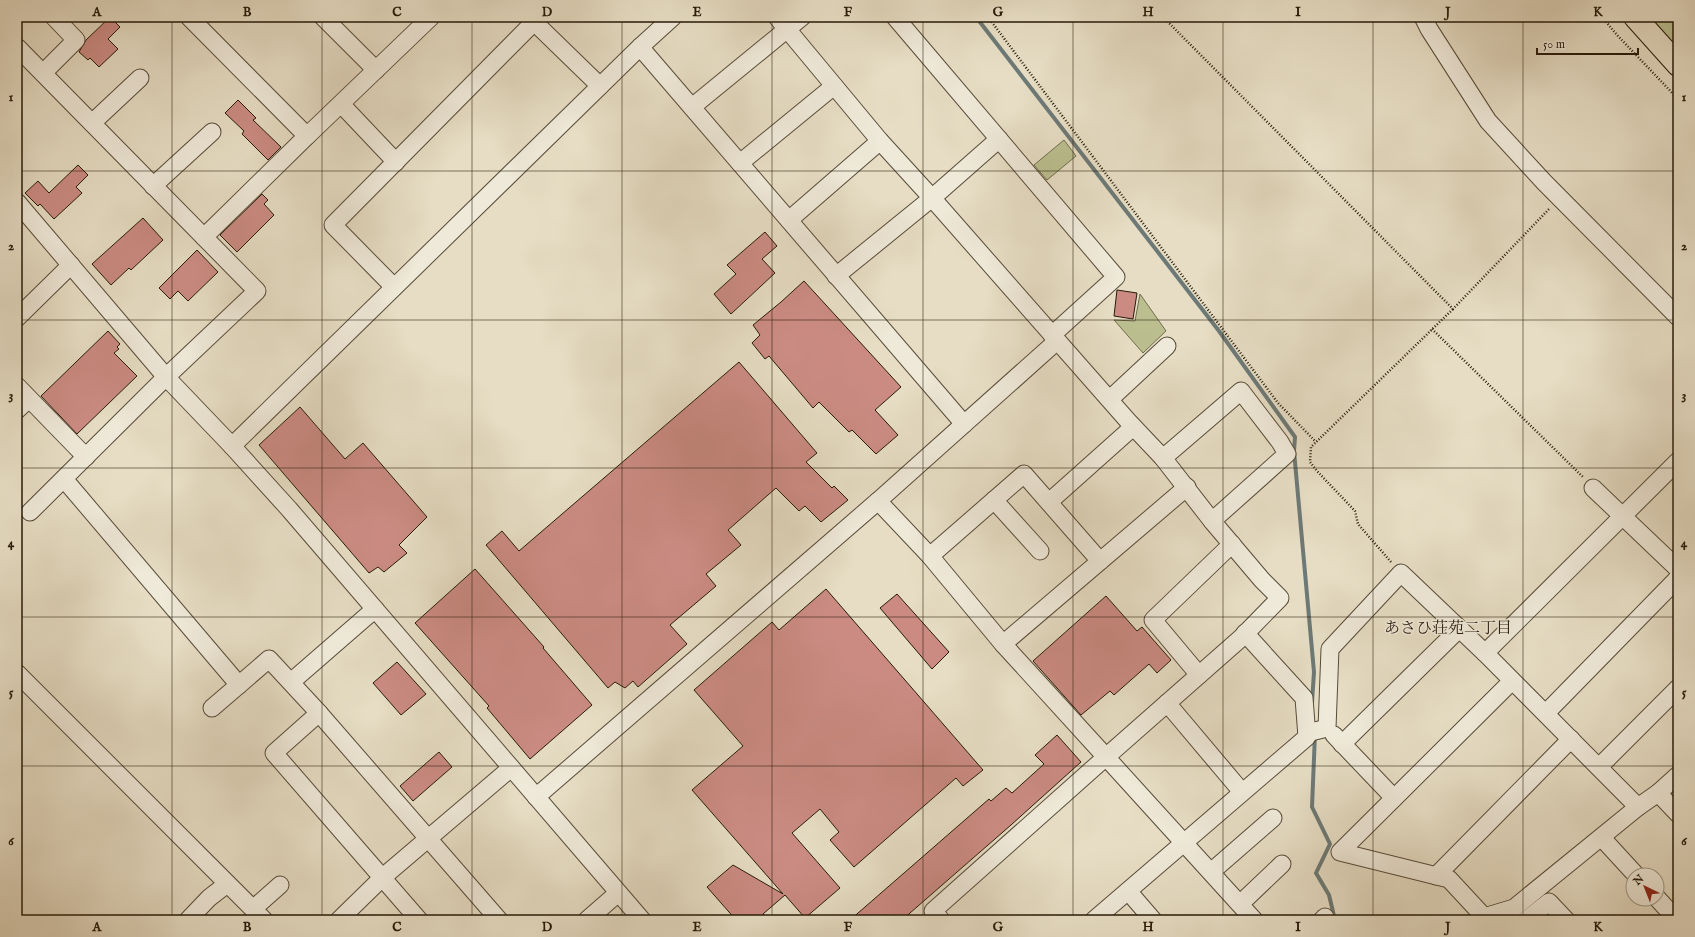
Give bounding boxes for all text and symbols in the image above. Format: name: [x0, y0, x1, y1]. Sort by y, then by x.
text: A: [92, 4, 103, 21]
text: B: [243, 4, 252, 21]
text: C: [392, 4, 402, 21]
text: D: [542, 4, 553, 21]
text: E: [692, 4, 702, 21]
text: F: [844, 4, 853, 21]
text: G: [993, 4, 1004, 21]
text: H: [1142, 4, 1154, 21]
text: I: [1295, 4, 1301, 21]
text: J: [1443, 4, 1451, 21]
text: K: [1593, 4, 1603, 21]
scale bar: [1537, 30, 1638, 56]
text: 50 m: [1543, 37, 1565, 52]
text: 1: [9, 89, 14, 106]
text: 1: [1682, 89, 1687, 106]
text: 2: [8, 238, 14, 255]
text: 2: [1681, 238, 1687, 255]
text: 3: [9, 387, 14, 404]
text: 3: [1682, 387, 1687, 404]
text: 4: [8, 535, 15, 552]
text: 4: [1681, 535, 1688, 552]
district label: あさひ荘苑二丁目: [1384, 619, 1512, 639]
text: 5: [9, 684, 14, 701]
text: 5: [1682, 684, 1687, 701]
text: 6: [8, 833, 14, 850]
text: 6: [1681, 833, 1687, 850]
north arrow: [1625, 867, 1665, 907]
text: N: [1630, 872, 1647, 889]
text: A: [92, 919, 103, 936]
text: B: [243, 919, 252, 936]
text: C: [392, 919, 402, 936]
text: D: [542, 919, 553, 936]
text: E: [692, 919, 702, 936]
text: F: [844, 919, 853, 936]
text: G: [993, 919, 1004, 936]
text: H: [1142, 919, 1154, 936]
text: I: [1295, 919, 1301, 936]
text: J: [1443, 919, 1451, 936]
text: K: [1593, 919, 1603, 936]

